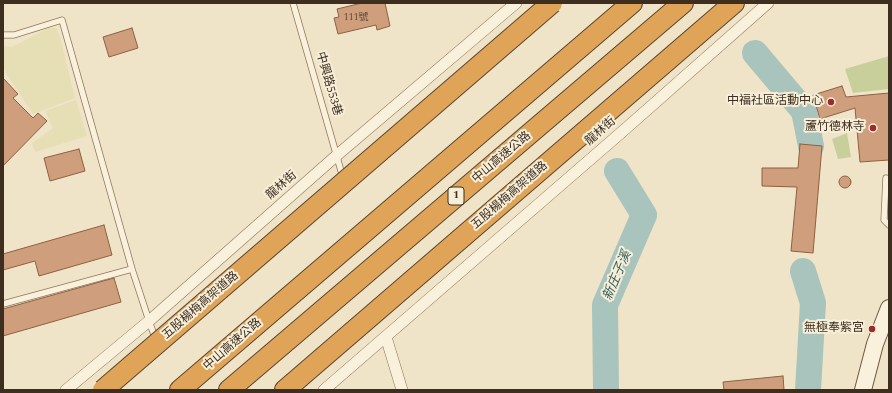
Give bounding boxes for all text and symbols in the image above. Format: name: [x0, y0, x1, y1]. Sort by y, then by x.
house number: 111號: [344, 12, 368, 24]
street label: 中興路553巷: [312, 50, 344, 118]
place label: 中福社區活動中心: [727, 95, 823, 109]
marker: 中福社區活動中心: [826, 97, 836, 107]
street label: 龍林街: [583, 115, 619, 149]
place label: 蘆竹德林寺: [805, 121, 865, 135]
marker: 蘆竹德林寺: [868, 123, 878, 133]
street label: 中山高速公路: [470, 129, 534, 187]
street label: 五股楊梅高架道路: [469, 159, 551, 233]
street label: 龍林街: [264, 169, 300, 203]
road number: 1: [448, 187, 464, 205]
water label: 新庄子溪: [601, 249, 635, 303]
street label: 五股楊梅高架道路: [160, 269, 242, 343]
street label: 中山高速公路: [201, 316, 265, 374]
place label: 無極奉紫宮: [804, 322, 864, 336]
marker: 無極奉紫宮: [867, 324, 877, 334]

